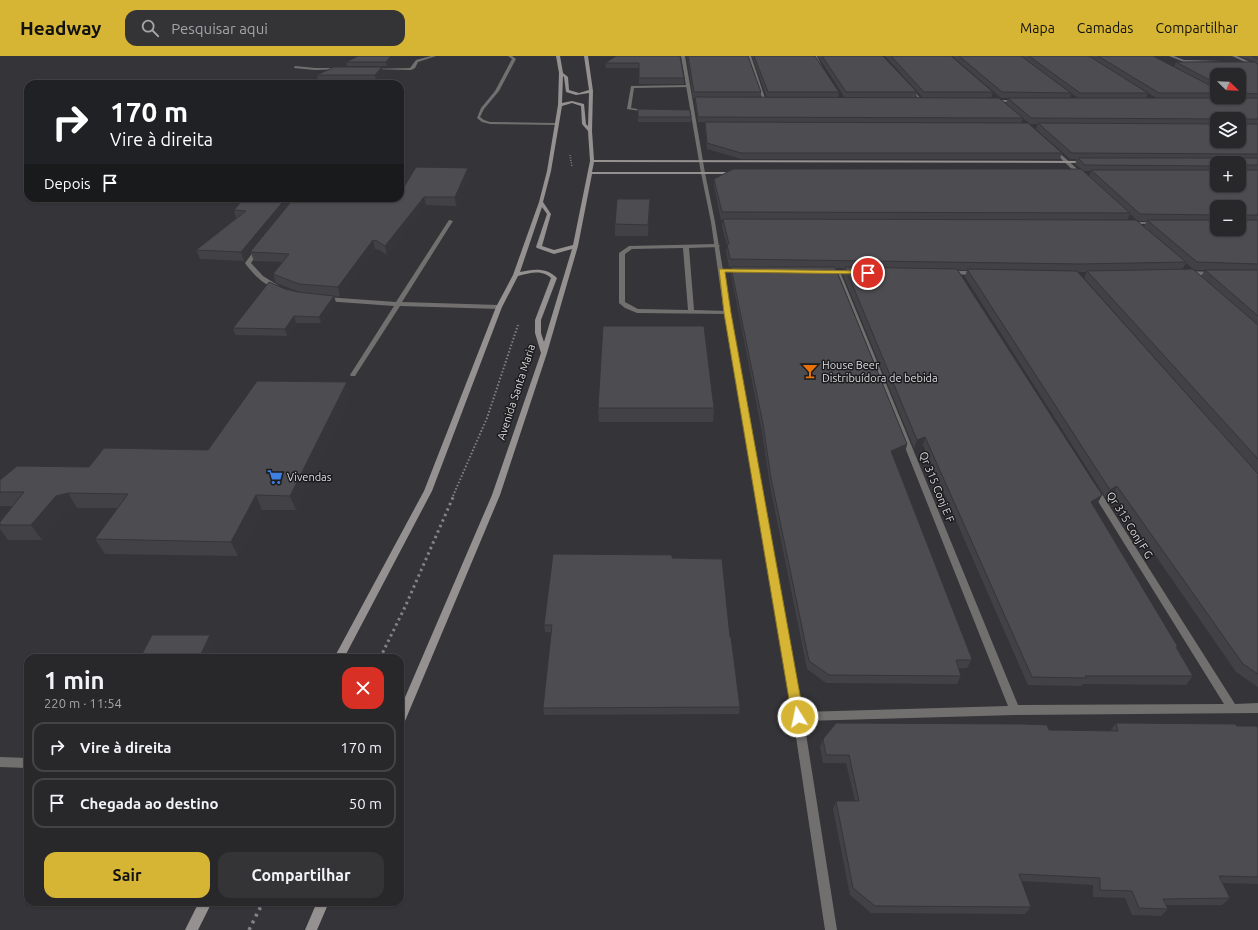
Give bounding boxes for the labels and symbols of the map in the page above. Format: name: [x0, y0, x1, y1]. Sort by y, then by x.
north arrow: [1210, 68, 1246, 104]
pin: [851, 256, 885, 290]
street label: Avenida Santa Maria: [495, 343, 537, 441]
place label: House Beer Distribuídora de bebida: [822, 359, 938, 384]
bar icon: House Beer Distribuídora de bebida: [801, 362, 819, 380]
street label: Qr 315 Conj E F: [917, 450, 957, 524]
supermarket icon: Vivendas: [266, 468, 284, 486]
place label: Vivendas: [287, 471, 332, 483]
street label: Qr 315 Conj F G: [1105, 489, 1155, 561]
position arrow: [777, 696, 819, 738]

